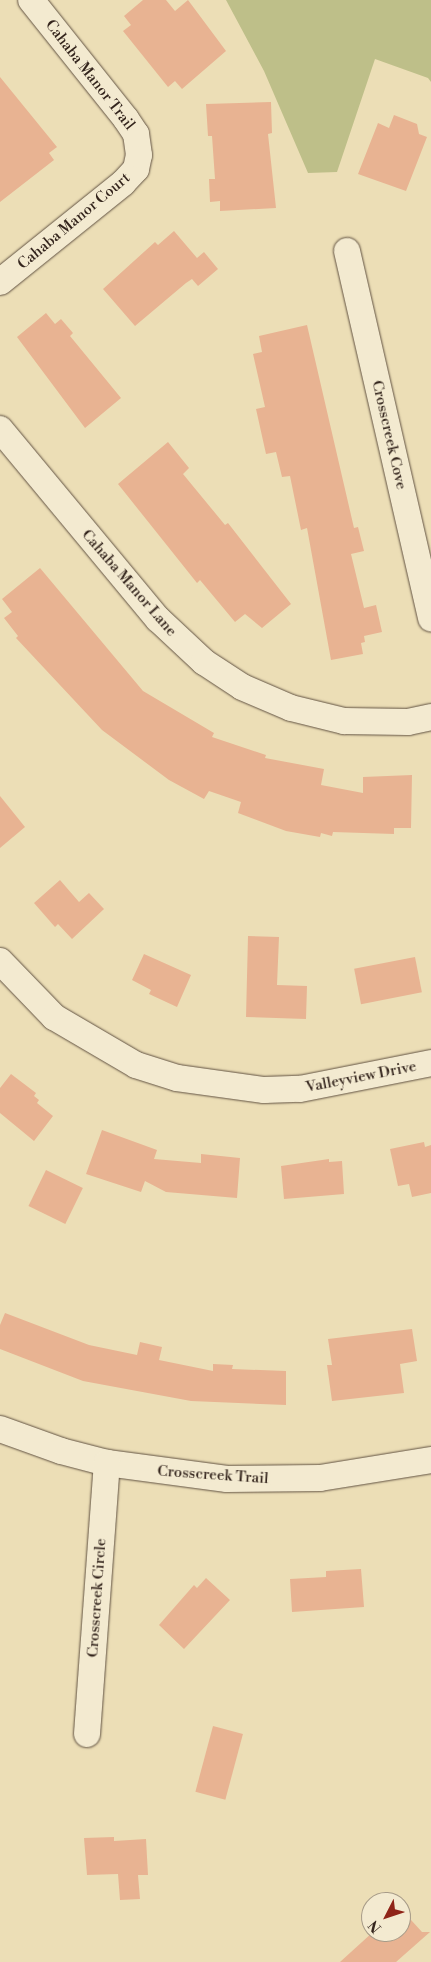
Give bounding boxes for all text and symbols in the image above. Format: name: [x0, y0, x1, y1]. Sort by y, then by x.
street label: Cahaba Manor Trail: [41, 16, 139, 134]
street label: Cahaba Manor Court: [14, 169, 134, 273]
street label: Crosscreek Cove: [368, 379, 410, 491]
street label: Cahaba Manor Lane: [78, 526, 180, 640]
street label: Valleyview Drive: [304, 1057, 418, 1097]
street label: Crosscreek Trail: [157, 1462, 269, 1488]
street label: Crosscreek Circle: [84, 1538, 110, 1658]
north arrow: [361, 1892, 411, 1942]
text: N: [365, 1916, 386, 1936]

